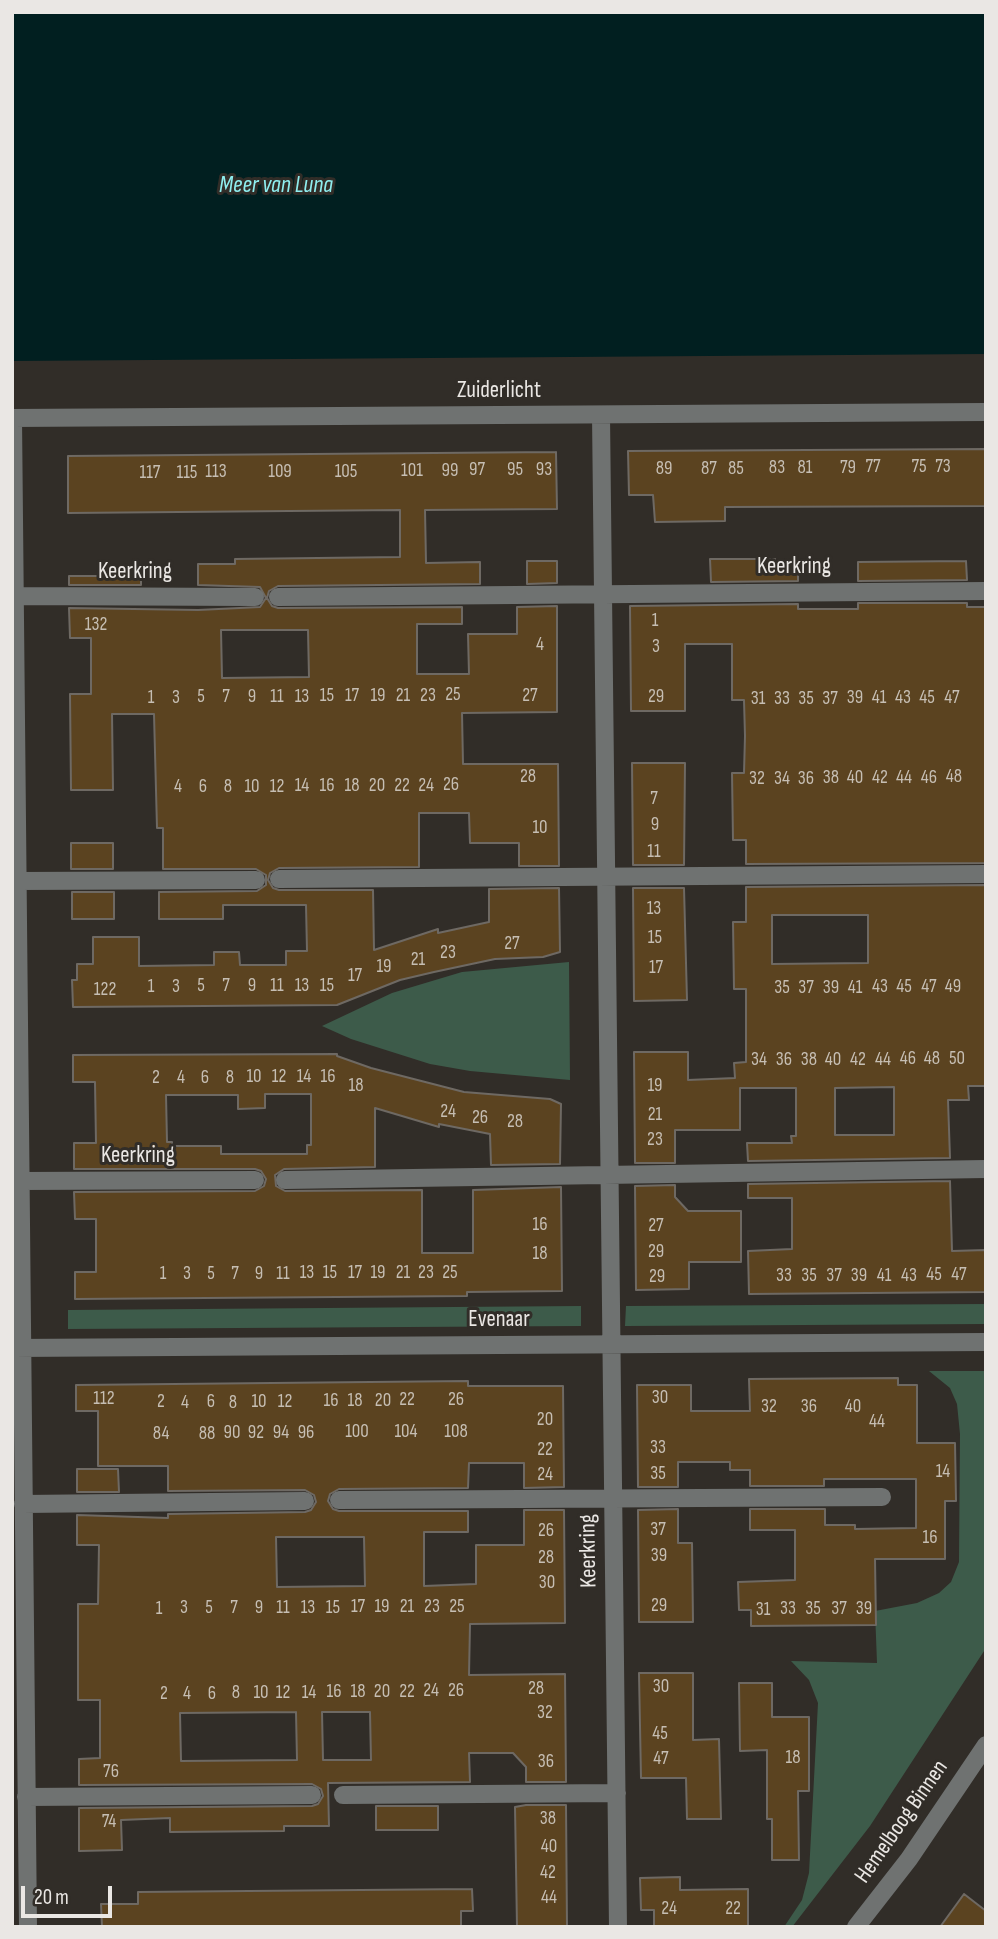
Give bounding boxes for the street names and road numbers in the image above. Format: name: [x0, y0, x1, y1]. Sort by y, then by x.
street label: Zuiderlicht: [457, 377, 541, 405]
street label: Keerkring: [757, 553, 831, 581]
street label: Keerkring: [98, 558, 172, 586]
street label: Keerkring: [101, 1142, 175, 1170]
street label: Evenaar: [468, 1306, 530, 1334]
street label: Keerkring: [575, 1514, 603, 1588]
street label: Hemelboog Binnen: [849, 1755, 955, 1889]

